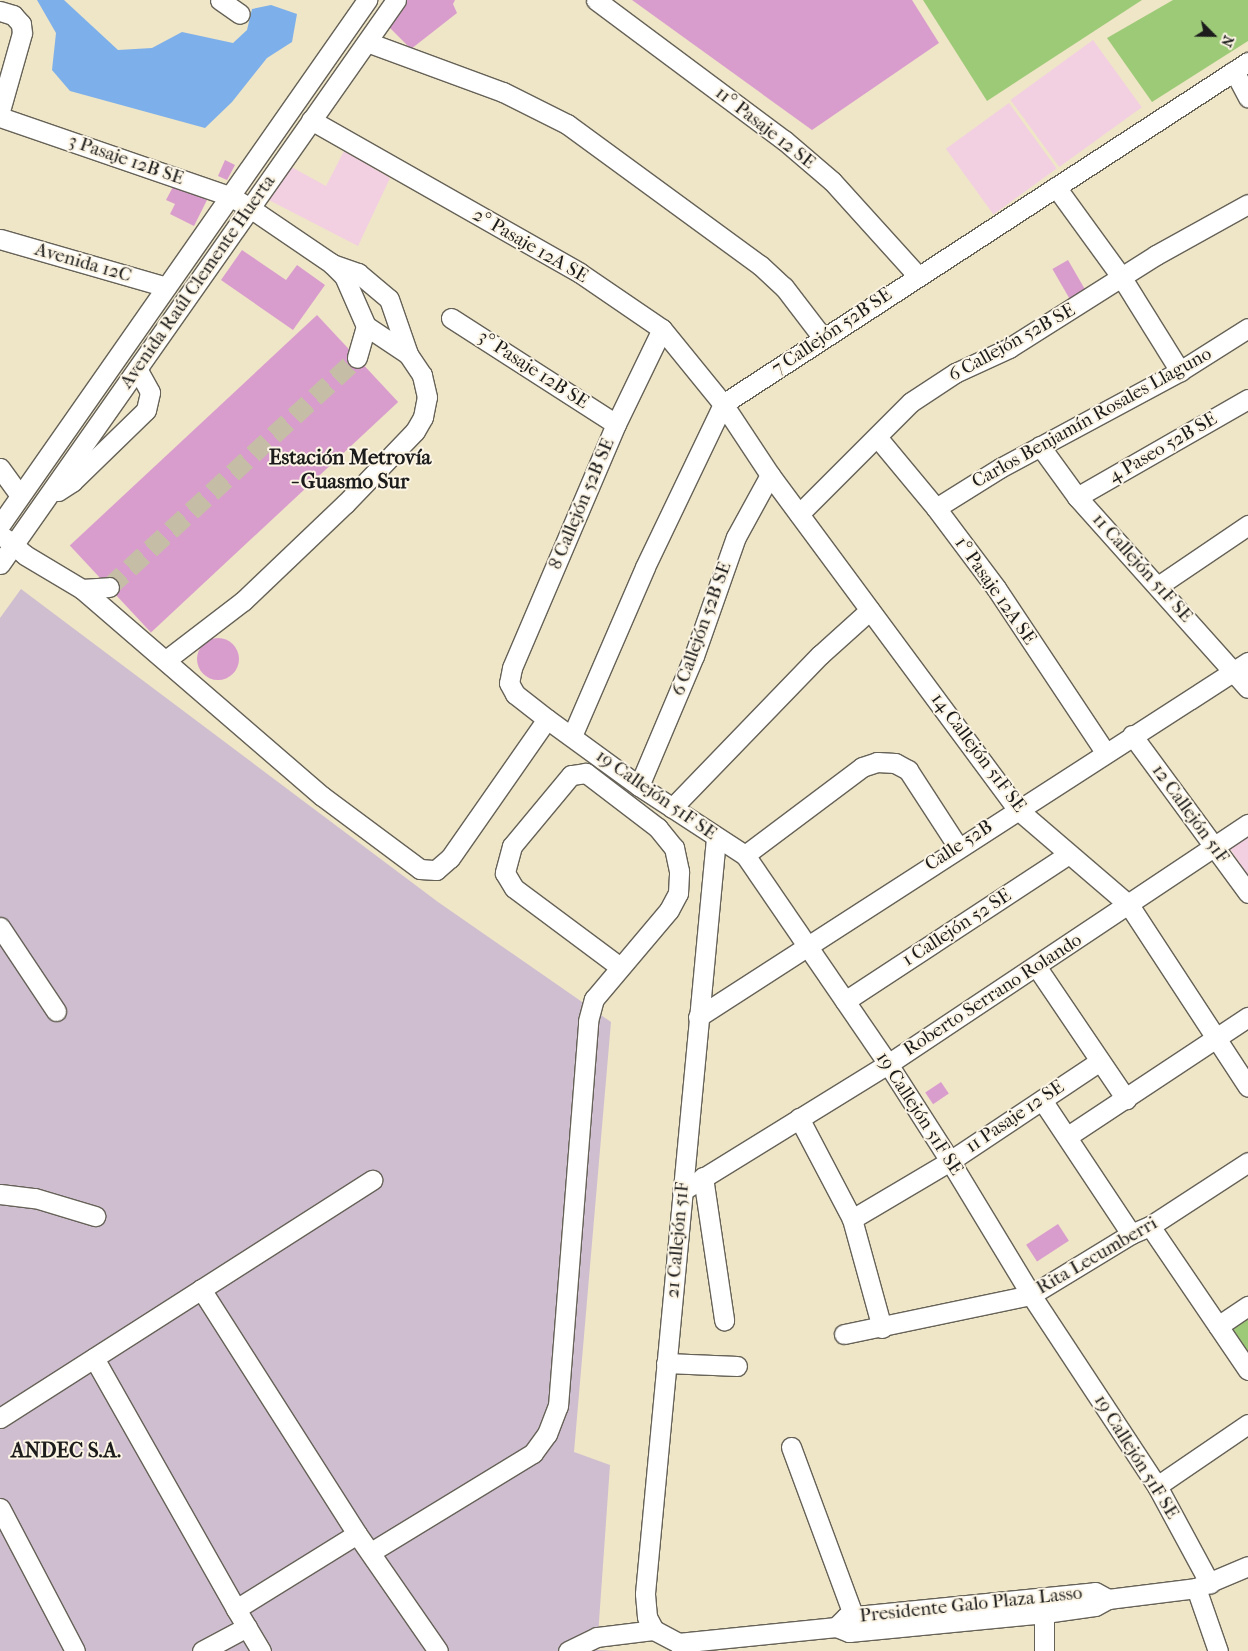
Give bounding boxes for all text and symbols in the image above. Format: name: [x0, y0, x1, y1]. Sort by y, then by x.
north arrow: [1188, 10, 1238, 60]
text: N: [1217, 33, 1237, 49]
street label: 11° Pasaje 12 SE: [710, 82, 820, 174]
street label: 3 Pasaje 12B SE: [65, 130, 187, 190]
street label: Avenida Raúl Clemente Huerta: [115, 171, 281, 393]
street label: 2° Pasaje 12A SE: [468, 204, 592, 288]
street label: Avenida 12C: [32, 238, 134, 288]
street label: 7 Callejón 52B SE: [768, 283, 896, 381]
street label: 6 Callejón 52B SE: [945, 299, 1079, 387]
street label: 3° Pasaje 12B SE: [473, 326, 593, 414]
street label: Carlos Benjamín Rosales Llaguno: [968, 343, 1216, 493]
street label: 4 Paseo 52B SE: [1105, 408, 1221, 488]
street label: 8 Callejón 52B SE: [544, 435, 620, 573]
district label: Estación Metrovía - Guasmo Sur: [269, 444, 431, 494]
street label: 11 Callejón 51F SE: [1087, 509, 1197, 627]
street label: 1° Pasaje 12A SE: [949, 533, 1041, 649]
street label: 6 Callejón 52B SE: [667, 559, 737, 699]
street label: 14 Callejón 51F SE: [926, 689, 1030, 817]
street label: 19 Callejón 51F SE: [591, 745, 721, 845]
street label: 12 Callejón 51F: [1147, 760, 1233, 868]
street label: Calle 52B: [921, 816, 997, 876]
street label: 1 Callejón 52 SE: [898, 884, 1016, 972]
street label: Roberto Serrano Rolando: [900, 929, 1086, 1061]
street label: 19 Callejón 51F SE: [871, 1048, 967, 1180]
street label: 11 Pasaje 12 SE: [961, 1076, 1069, 1158]
street label: 21 Callejón 51F: [662, 1181, 694, 1299]
street label: Rita Lecumberri: [1032, 1212, 1162, 1300]
street label: 19 Callejón 51F SE: [1089, 1391, 1183, 1523]
district label: ANDEC S.A.: [11, 1437, 121, 1463]
street label: Presidente Galo Plaza Lasso: [858, 1582, 1084, 1628]

